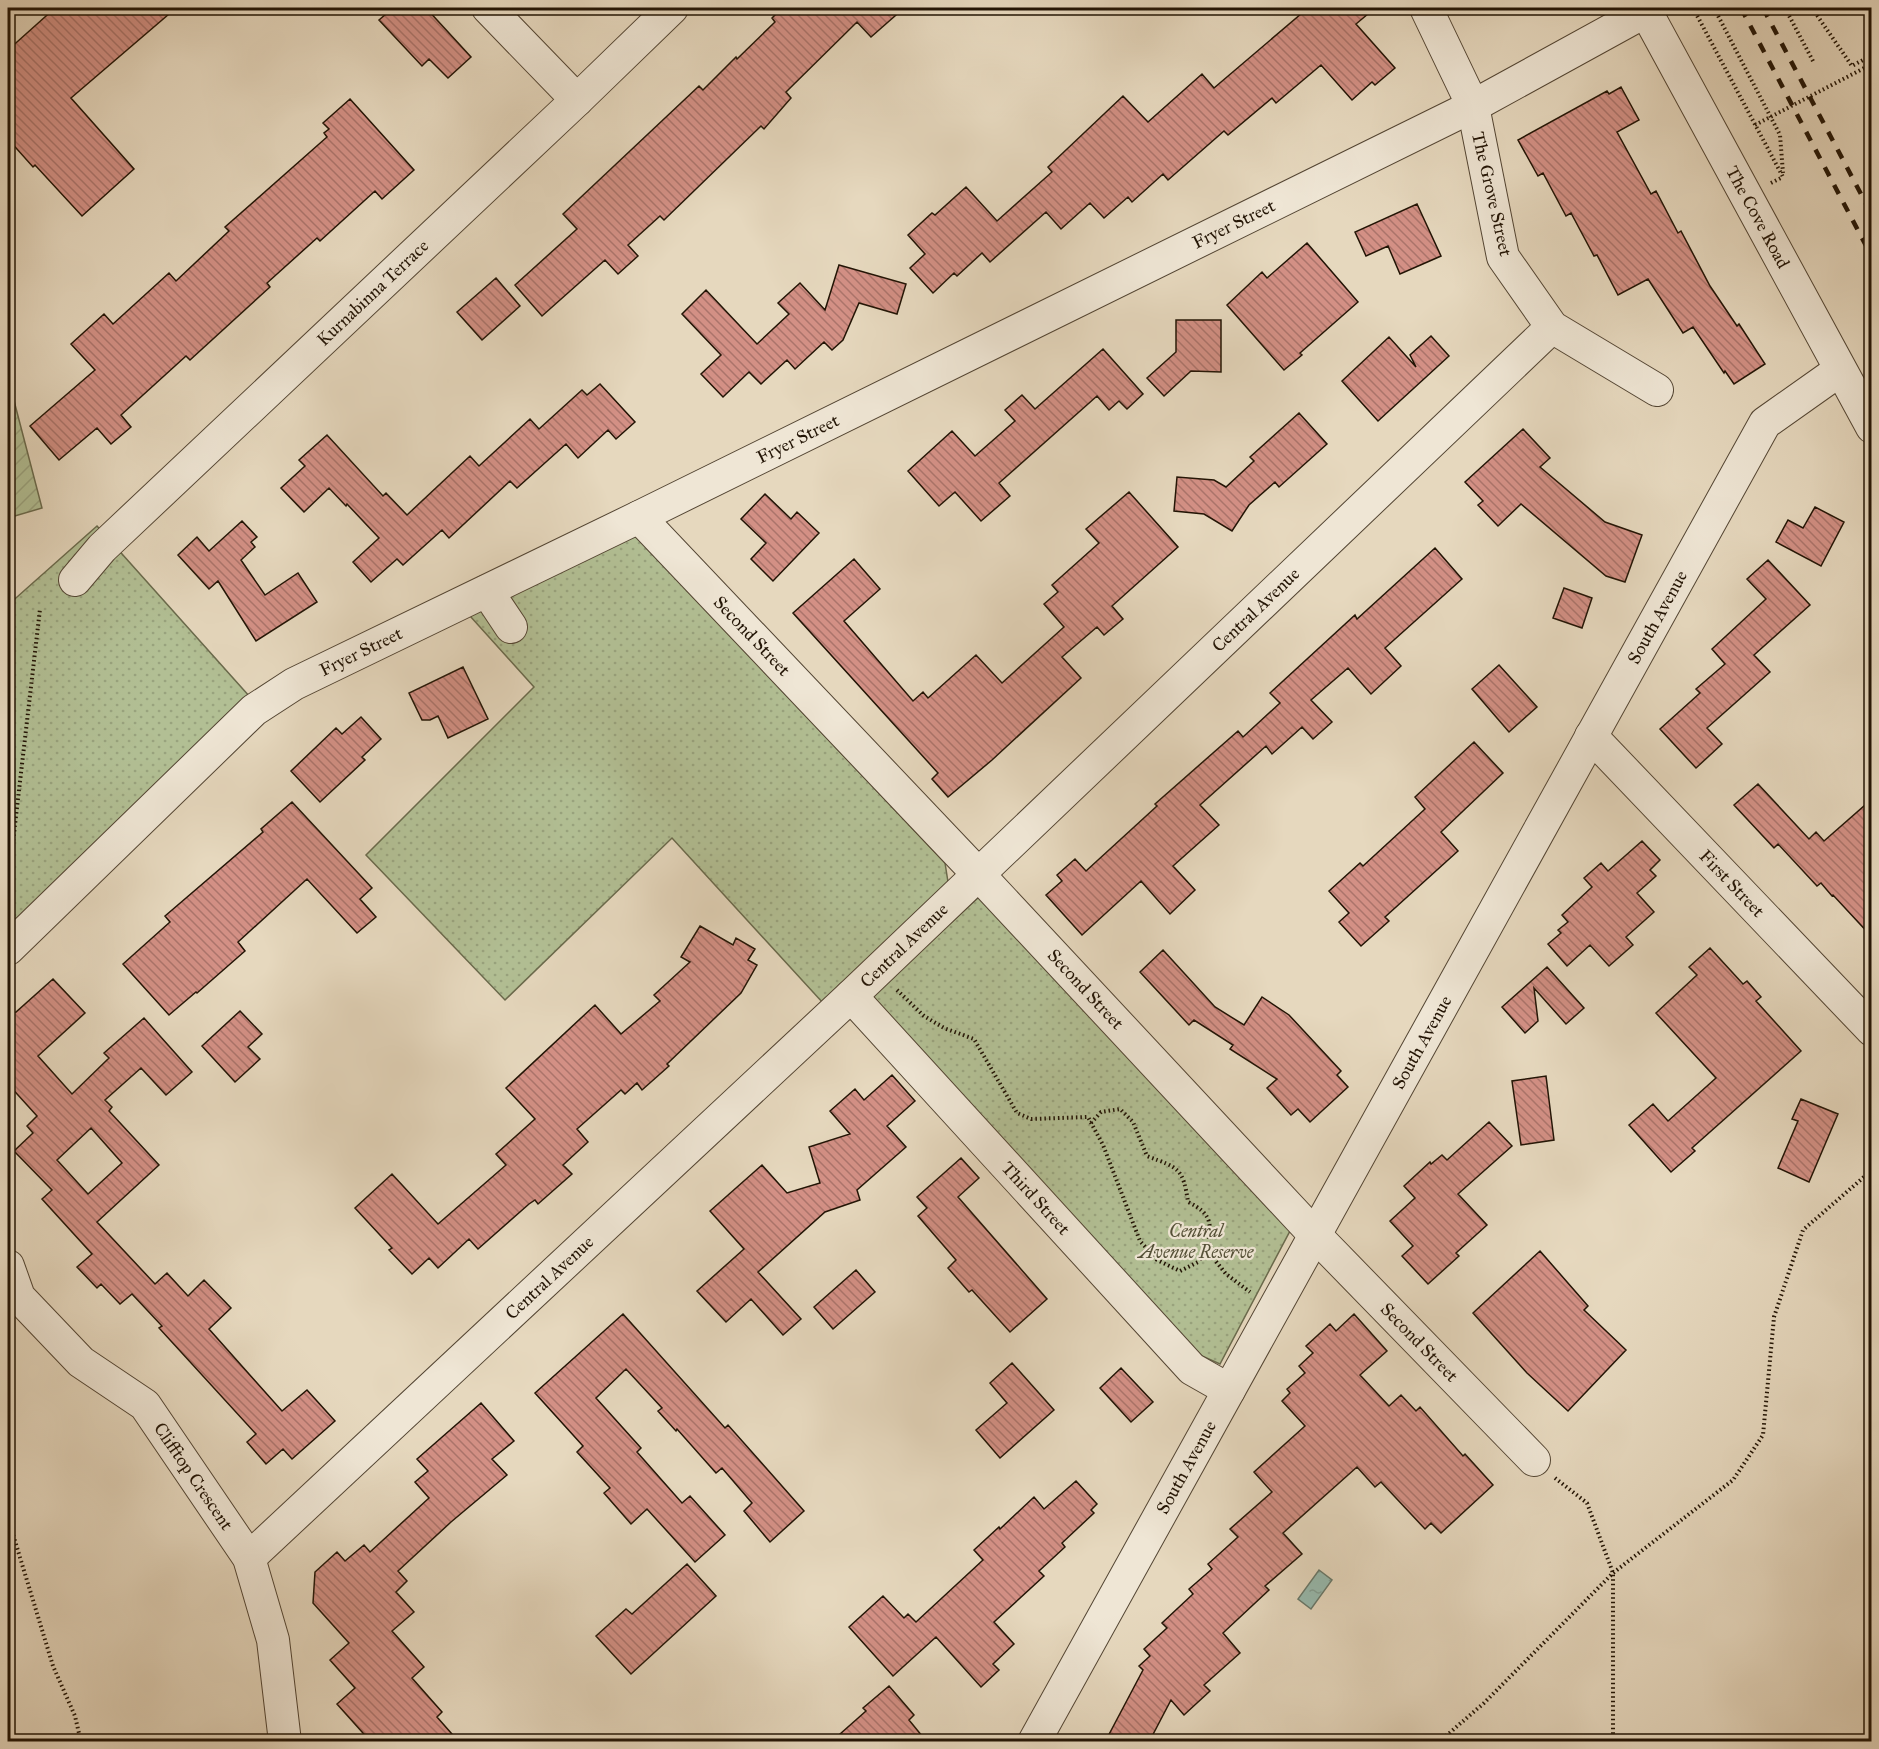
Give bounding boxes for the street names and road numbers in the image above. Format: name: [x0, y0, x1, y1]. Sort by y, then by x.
street label: The Grove Street: [1467, 130, 1517, 259]
street label: The Cove Road: [1721, 162, 1794, 272]
street label: Fryer Street: [1189, 194, 1279, 254]
street label: Kurnabinna Terrace: [312, 235, 433, 351]
street label: Fryer Street: [753, 409, 843, 468]
street label: Central Avenue: [1207, 563, 1304, 657]
street label: South Avenue: [1623, 567, 1692, 668]
street label: Second Street: [709, 591, 796, 681]
street label: Fryer Street: [316, 622, 406, 681]
street label: First Street: [1695, 845, 1770, 922]
street label: Central Avenue: [856, 898, 953, 992]
street label: Second Street: [1043, 944, 1129, 1035]
street label: South Avenue: [1387, 992, 1457, 1093]
street label: Third Street: [997, 1157, 1075, 1240]
street label: Central Avenue: [501, 1231, 598, 1324]
street label: Second Street: [1376, 1298, 1463, 1387]
street label: South Avenue: [1151, 1417, 1221, 1518]
street label: Clifftop Crescent: [149, 1418, 238, 1535]

